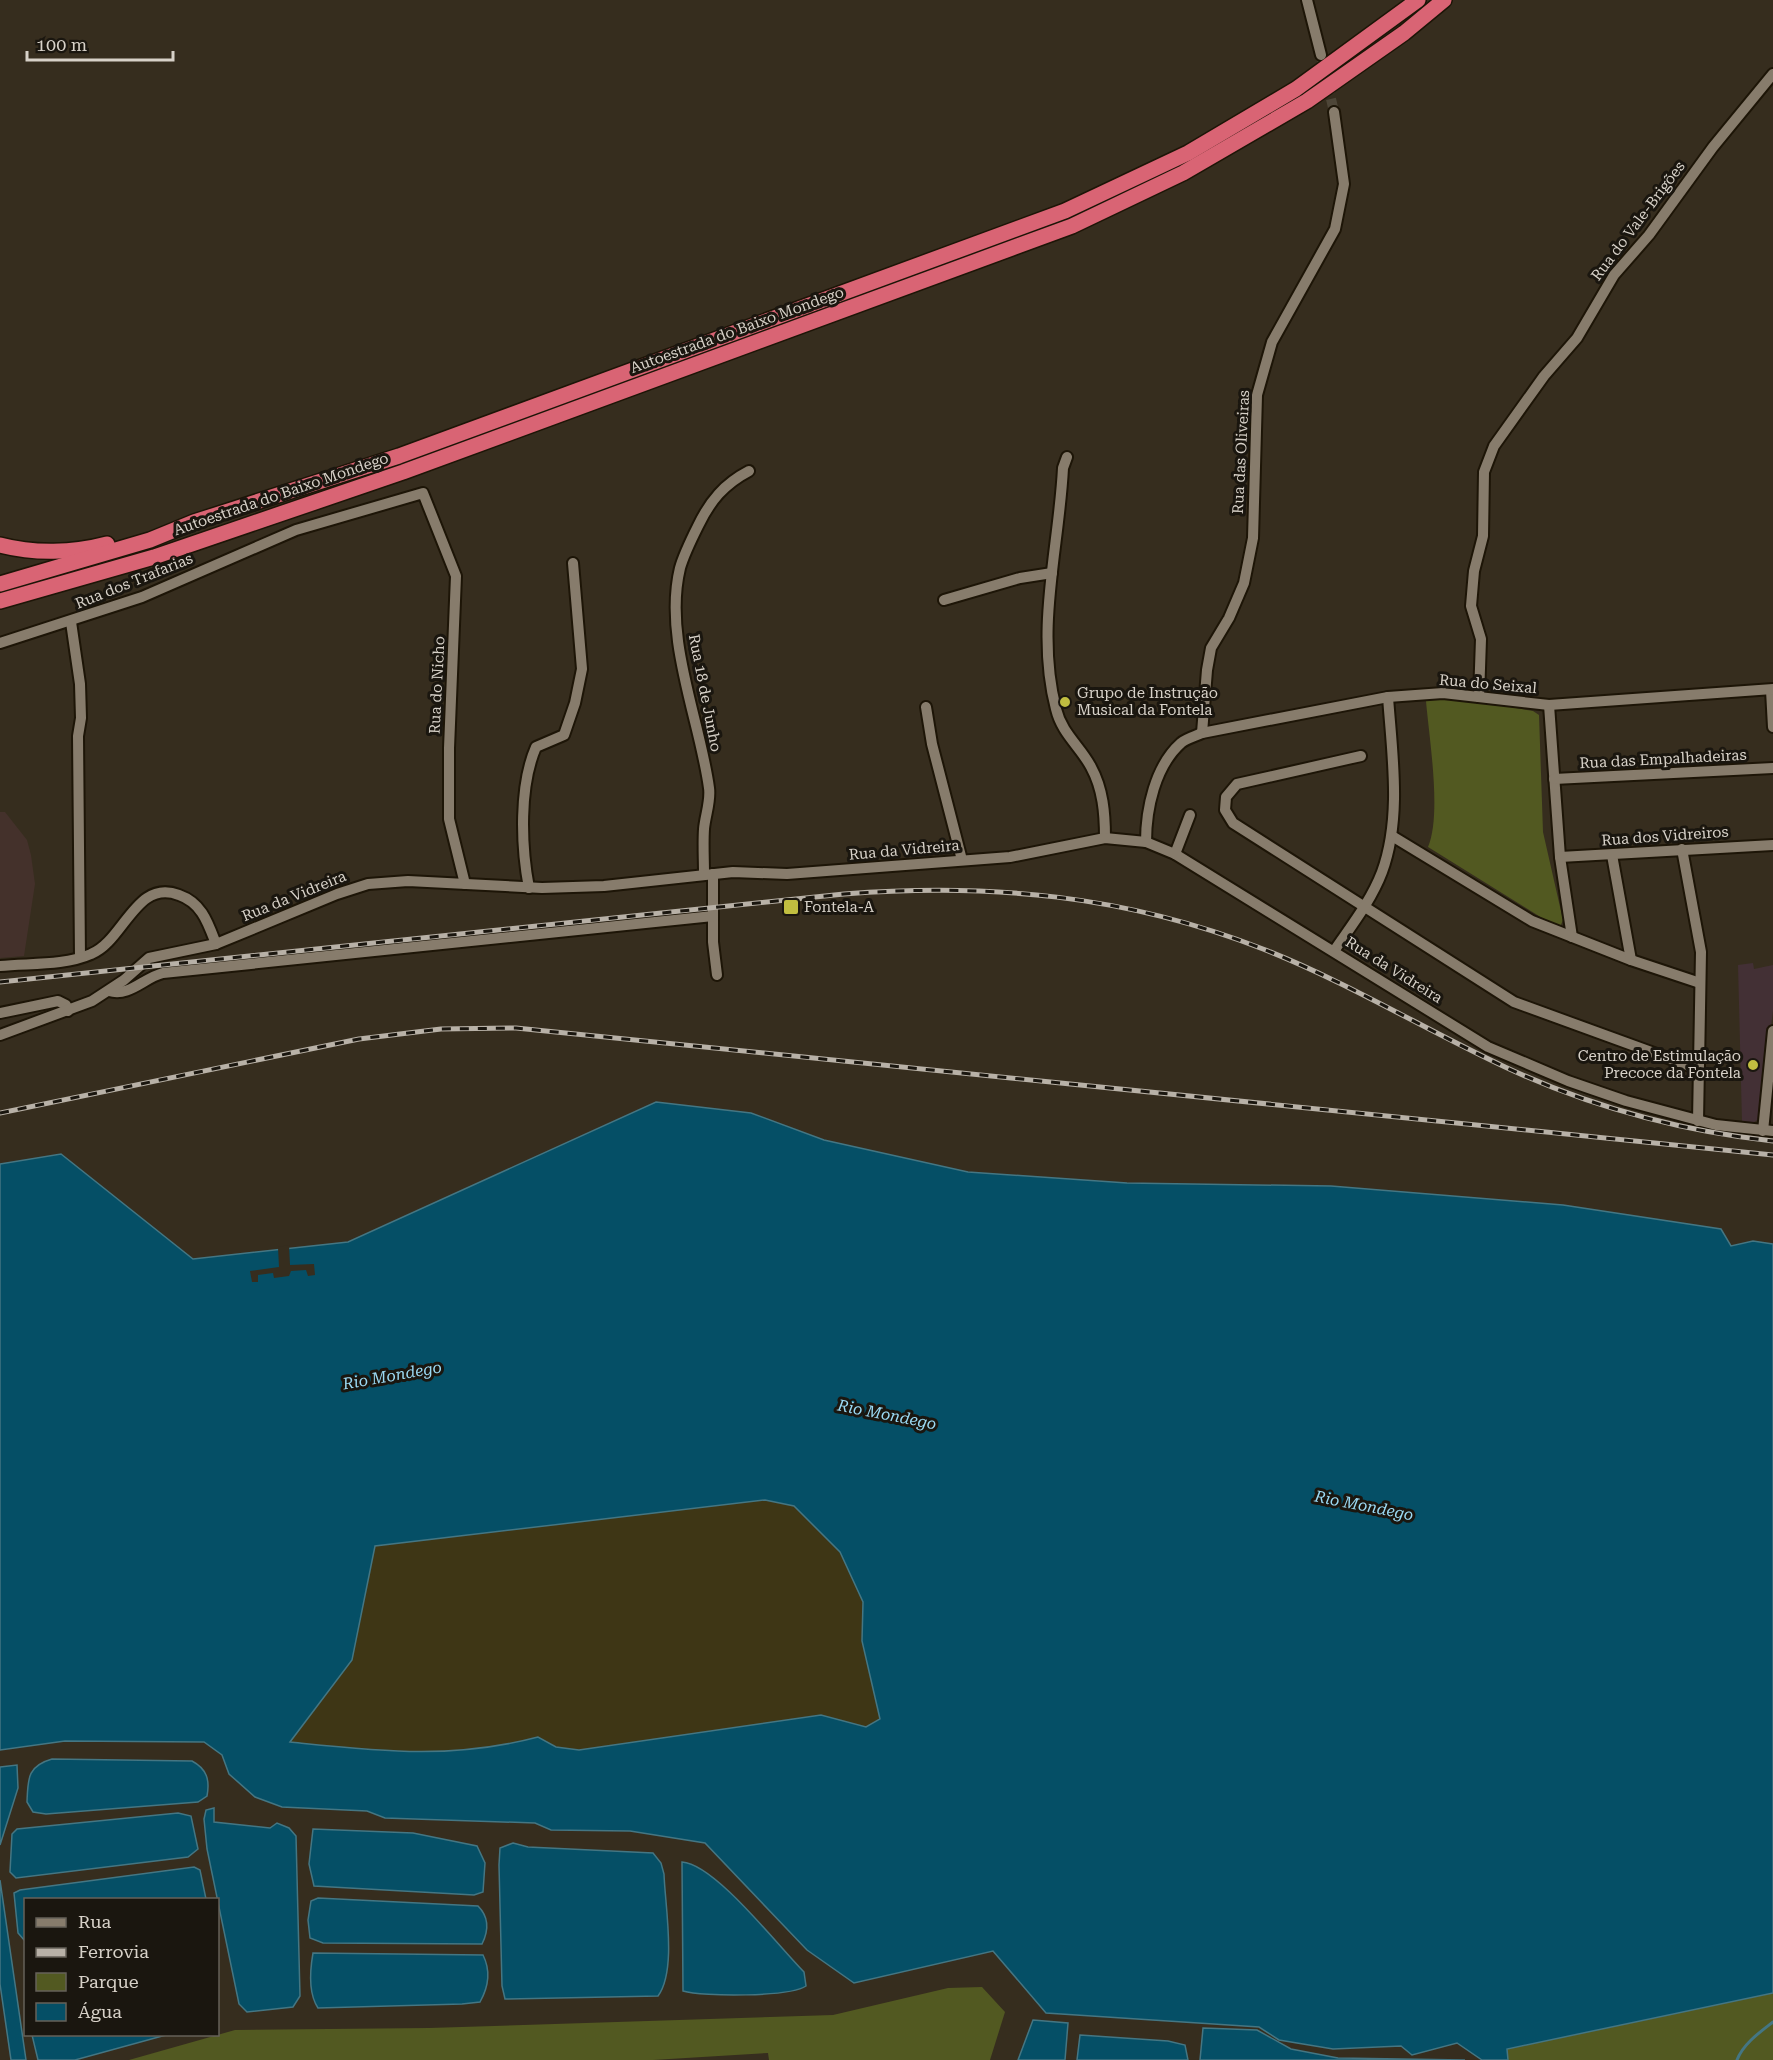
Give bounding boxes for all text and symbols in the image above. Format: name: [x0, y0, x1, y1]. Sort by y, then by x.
scale bar: [27, 24, 172, 62]
text: 100 m: [36, 34, 87, 55]
street label: Rua do Vale-Brigões: [1587, 158, 1689, 284]
street label: Autoestrada do Baixo Mondego: [628, 283, 846, 377]
street label: Rua das Oliveiras: [1229, 390, 1253, 514]
street label: Autoestrada do Baixo Mondego: [171, 449, 391, 539]
street label: Rua dos Trafarias: [73, 549, 195, 613]
street label: Rua 18 de Junho: [685, 633, 725, 753]
street label: Rua do Nicho: [425, 636, 449, 734]
street label: Rua do Seixal: [1438, 671, 1538, 697]
place label: Grupo de Instrução Musical da Fontela: [1077, 684, 1218, 719]
marker: Grupo de Instrução Musical da Fontela: [1058, 695, 1072, 709]
street label: Rua das Empalhadeiras: [1579, 746, 1747, 772]
street label: Rua dos Vidreiros: [1601, 823, 1729, 849]
street label: Rua da Vidreira: [848, 836, 960, 864]
street label: Rua da Vidreira: [239, 867, 349, 925]
marker: Fontela-A: [782, 898, 800, 916]
place label: Fontela-A: [804, 898, 875, 916]
street label: Rua da Vidreira: [1342, 933, 1446, 1007]
place label: Centro de Estimulação Precoce da Fontela: [1578, 1047, 1741, 1082]
marker: Centro de Estimulação Precoce da Fontela: [1746, 1058, 1760, 1072]
water label: Rio Mondego: [340, 1357, 443, 1394]
water label: Rio Mondego: [835, 1395, 938, 1433]
water label: Rio Mondego: [1312, 1486, 1415, 1524]
legend: [24, 1898, 219, 2036]
text: Rua: [78, 1911, 111, 1932]
text: Ferrovia: [78, 1941, 149, 1962]
text: Parque: [78, 1971, 139, 1992]
text: Água: [78, 2001, 122, 2022]

